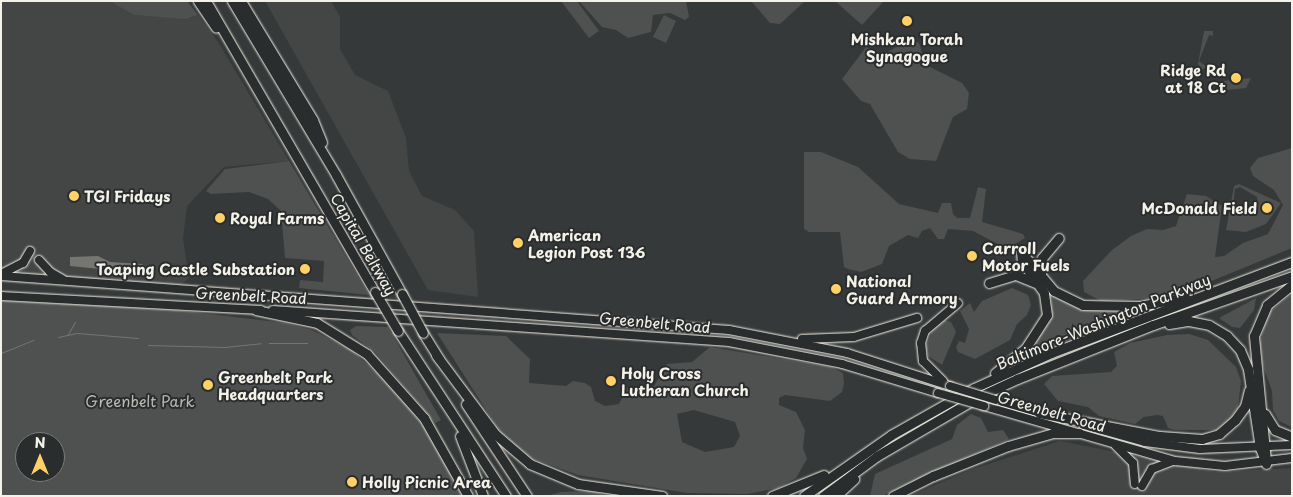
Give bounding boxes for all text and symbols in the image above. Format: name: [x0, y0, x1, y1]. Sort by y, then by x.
marker: Mishkan Torah Synagogue: [901, 15, 913, 27]
place label: Mishkan Torah Synagogue: [851, 29, 963, 64]
place label: Ridge Rd at 18 Ct: [1160, 60, 1226, 95]
marker: Ridge Rd at 18 Ct: [1230, 72, 1242, 84]
place label: TGI Fridays: [84, 187, 171, 205]
street label: Capital Beltway: [327, 189, 401, 299]
marker: TGI Fridays: [68, 190, 80, 202]
place label: McDonald Field: [1140, 199, 1257, 217]
marker: McDonald Field: [1261, 202, 1273, 214]
place label: Royal Farms: [230, 209, 325, 227]
marker: Royal Farms: [214, 212, 226, 224]
place label: American Legion Post 136: [528, 225, 646, 260]
marker: American Legion Post 136: [512, 237, 524, 249]
place label: Carroll Motor Fuels: [982, 238, 1070, 273]
marker: Carroll Motor Fuels: [966, 250, 978, 262]
place label: Toaping Castle Substation: [95, 260, 295, 278]
marker: Toaping Castle Substation: [299, 263, 311, 275]
street label: Baltimore-Washington Parkway: [993, 270, 1213, 372]
place label: National Guard Armory: [846, 271, 959, 306]
street label: Greenbelt Road: [194, 283, 308, 307]
marker: National Guard Armory: [830, 283, 842, 295]
street label: Greenbelt Road: [598, 308, 712, 336]
place label: Holy Cross Lutheran Church: [621, 363, 749, 398]
place label: Greenbelt Park Headquarters: [218, 367, 334, 402]
marker: Holy Cross Lutheran Church: [605, 375, 617, 387]
marker: Greenbelt Park Headquarters: [202, 379, 214, 391]
street label: Greenbelt Road: [995, 387, 1109, 435]
park label: Greenbelt Park: [85, 392, 195, 410]
north arrow: [15, 432, 65, 482]
text: N: [34, 432, 46, 453]
place label: Holly Picnic Area: [362, 473, 492, 491]
marker: Holly Picnic Area: [346, 476, 358, 488]

